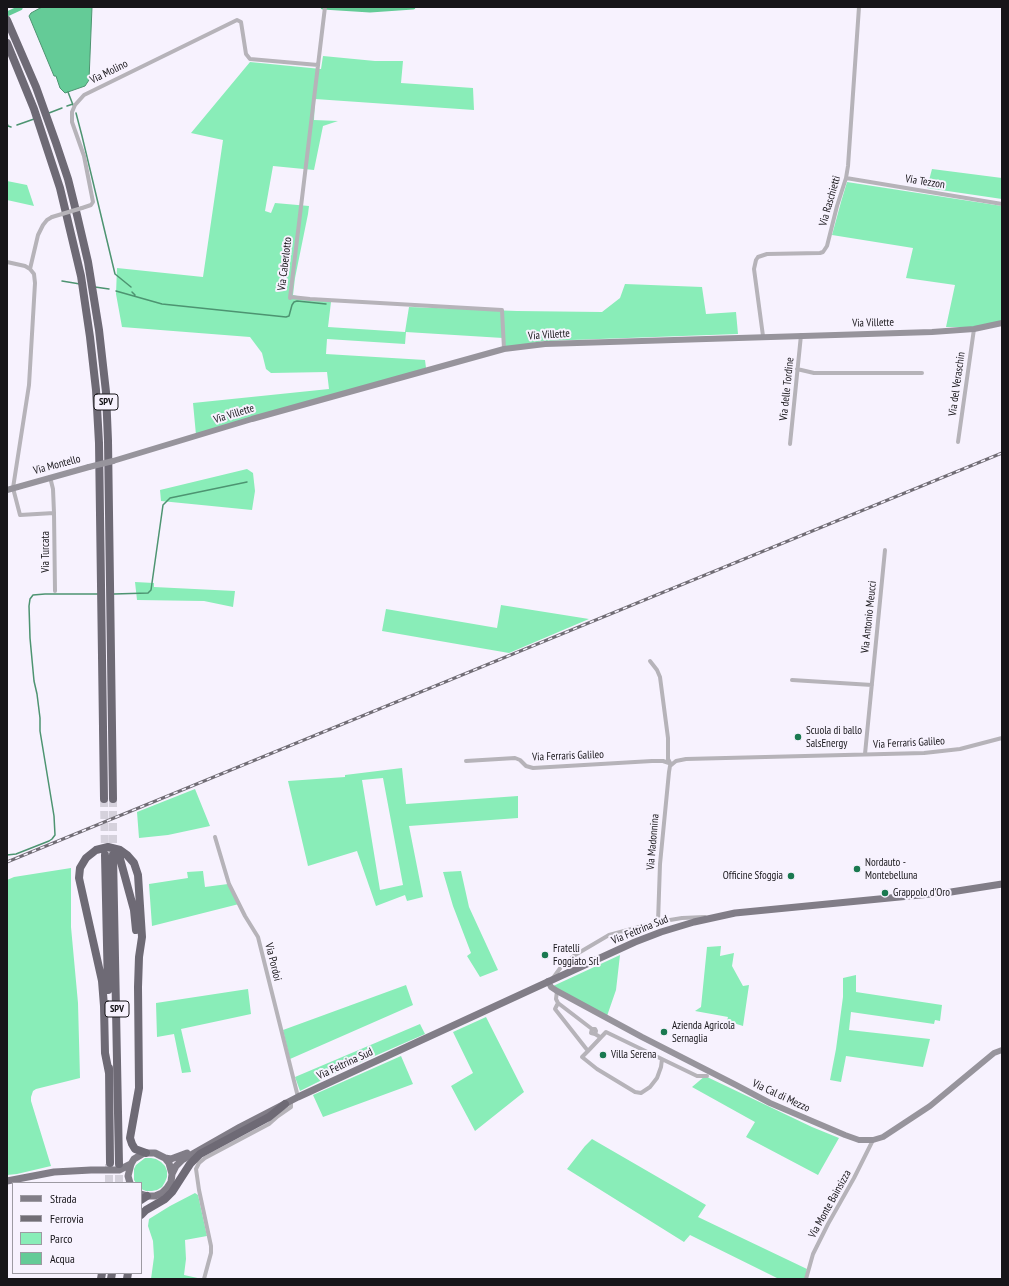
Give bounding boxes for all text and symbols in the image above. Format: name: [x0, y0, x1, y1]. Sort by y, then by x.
street label: Via Molino: [88, 57, 130, 87]
street label: Via Tezzon: [904, 172, 946, 192]
street label: Via Raschietti: [817, 174, 843, 228]
street label: Via Caberlotto: [275, 236, 295, 292]
street label: Via Villette: [852, 316, 894, 330]
street label: Via Villette: [528, 327, 570, 343]
street label: Via del Veraschin: [946, 351, 968, 417]
street label: Via delle Tordine: [777, 357, 797, 421]
road number: SPV: [94, 394, 118, 410]
street label: Via Villette: [212, 402, 256, 426]
street label: Via Montello: [32, 452, 82, 478]
street label: Via Turcata: [39, 531, 53, 573]
street label: Via Antonio Meucci: [859, 580, 879, 654]
place label: Scuola di ballo SalsEnergy: [806, 724, 862, 750]
marker: Scuola di ballo SalsEnergy: [793, 732, 803, 742]
street label: Via Ferraris Galileo: [873, 735, 945, 751]
street label: Via Ferraris Galileo: [532, 748, 604, 764]
street label: Via Madonnina: [644, 813, 662, 871]
place label: Nordauto - Montebelluna: [865, 856, 918, 882]
marker: Nordauto - Montebelluna: [852, 864, 862, 874]
place label: Officine Sfoggia: [723, 869, 783, 883]
marker: Officine Sfoggia: [786, 871, 796, 881]
place label: Grappolo d'Oro: [893, 886, 950, 900]
marker: Grappolo d'Oro: [880, 888, 890, 898]
street label: Via Feltrina Sud: [610, 913, 670, 947]
street label: Via Pordoi: [262, 942, 284, 982]
place label: Fratelli Foggiato Srl: [553, 942, 599, 968]
marker: Fratelli Foggiato Srl: [540, 950, 550, 960]
road number: SPV: [105, 1001, 129, 1017]
place label: Azienda Agricola Sernaglia: [672, 1019, 735, 1045]
marker: Azienda Agricola Sernaglia: [659, 1027, 669, 1037]
street label: Via Feltrina Sud: [315, 1045, 375, 1083]
place label: Villa Serena: [611, 1048, 656, 1062]
marker: Villa Serena: [598, 1050, 608, 1060]
street label: Via Cal di Mezzo: [750, 1077, 812, 1115]
street label: Via Monte Bainsizza: [806, 1168, 854, 1240]
legend: [12, 1182, 142, 1274]
text: Strada: [50, 1191, 77, 1206]
text: Ferrovia: [50, 1211, 84, 1226]
text: Parco: [50, 1231, 72, 1246]
text: Acqua: [50, 1251, 75, 1266]

